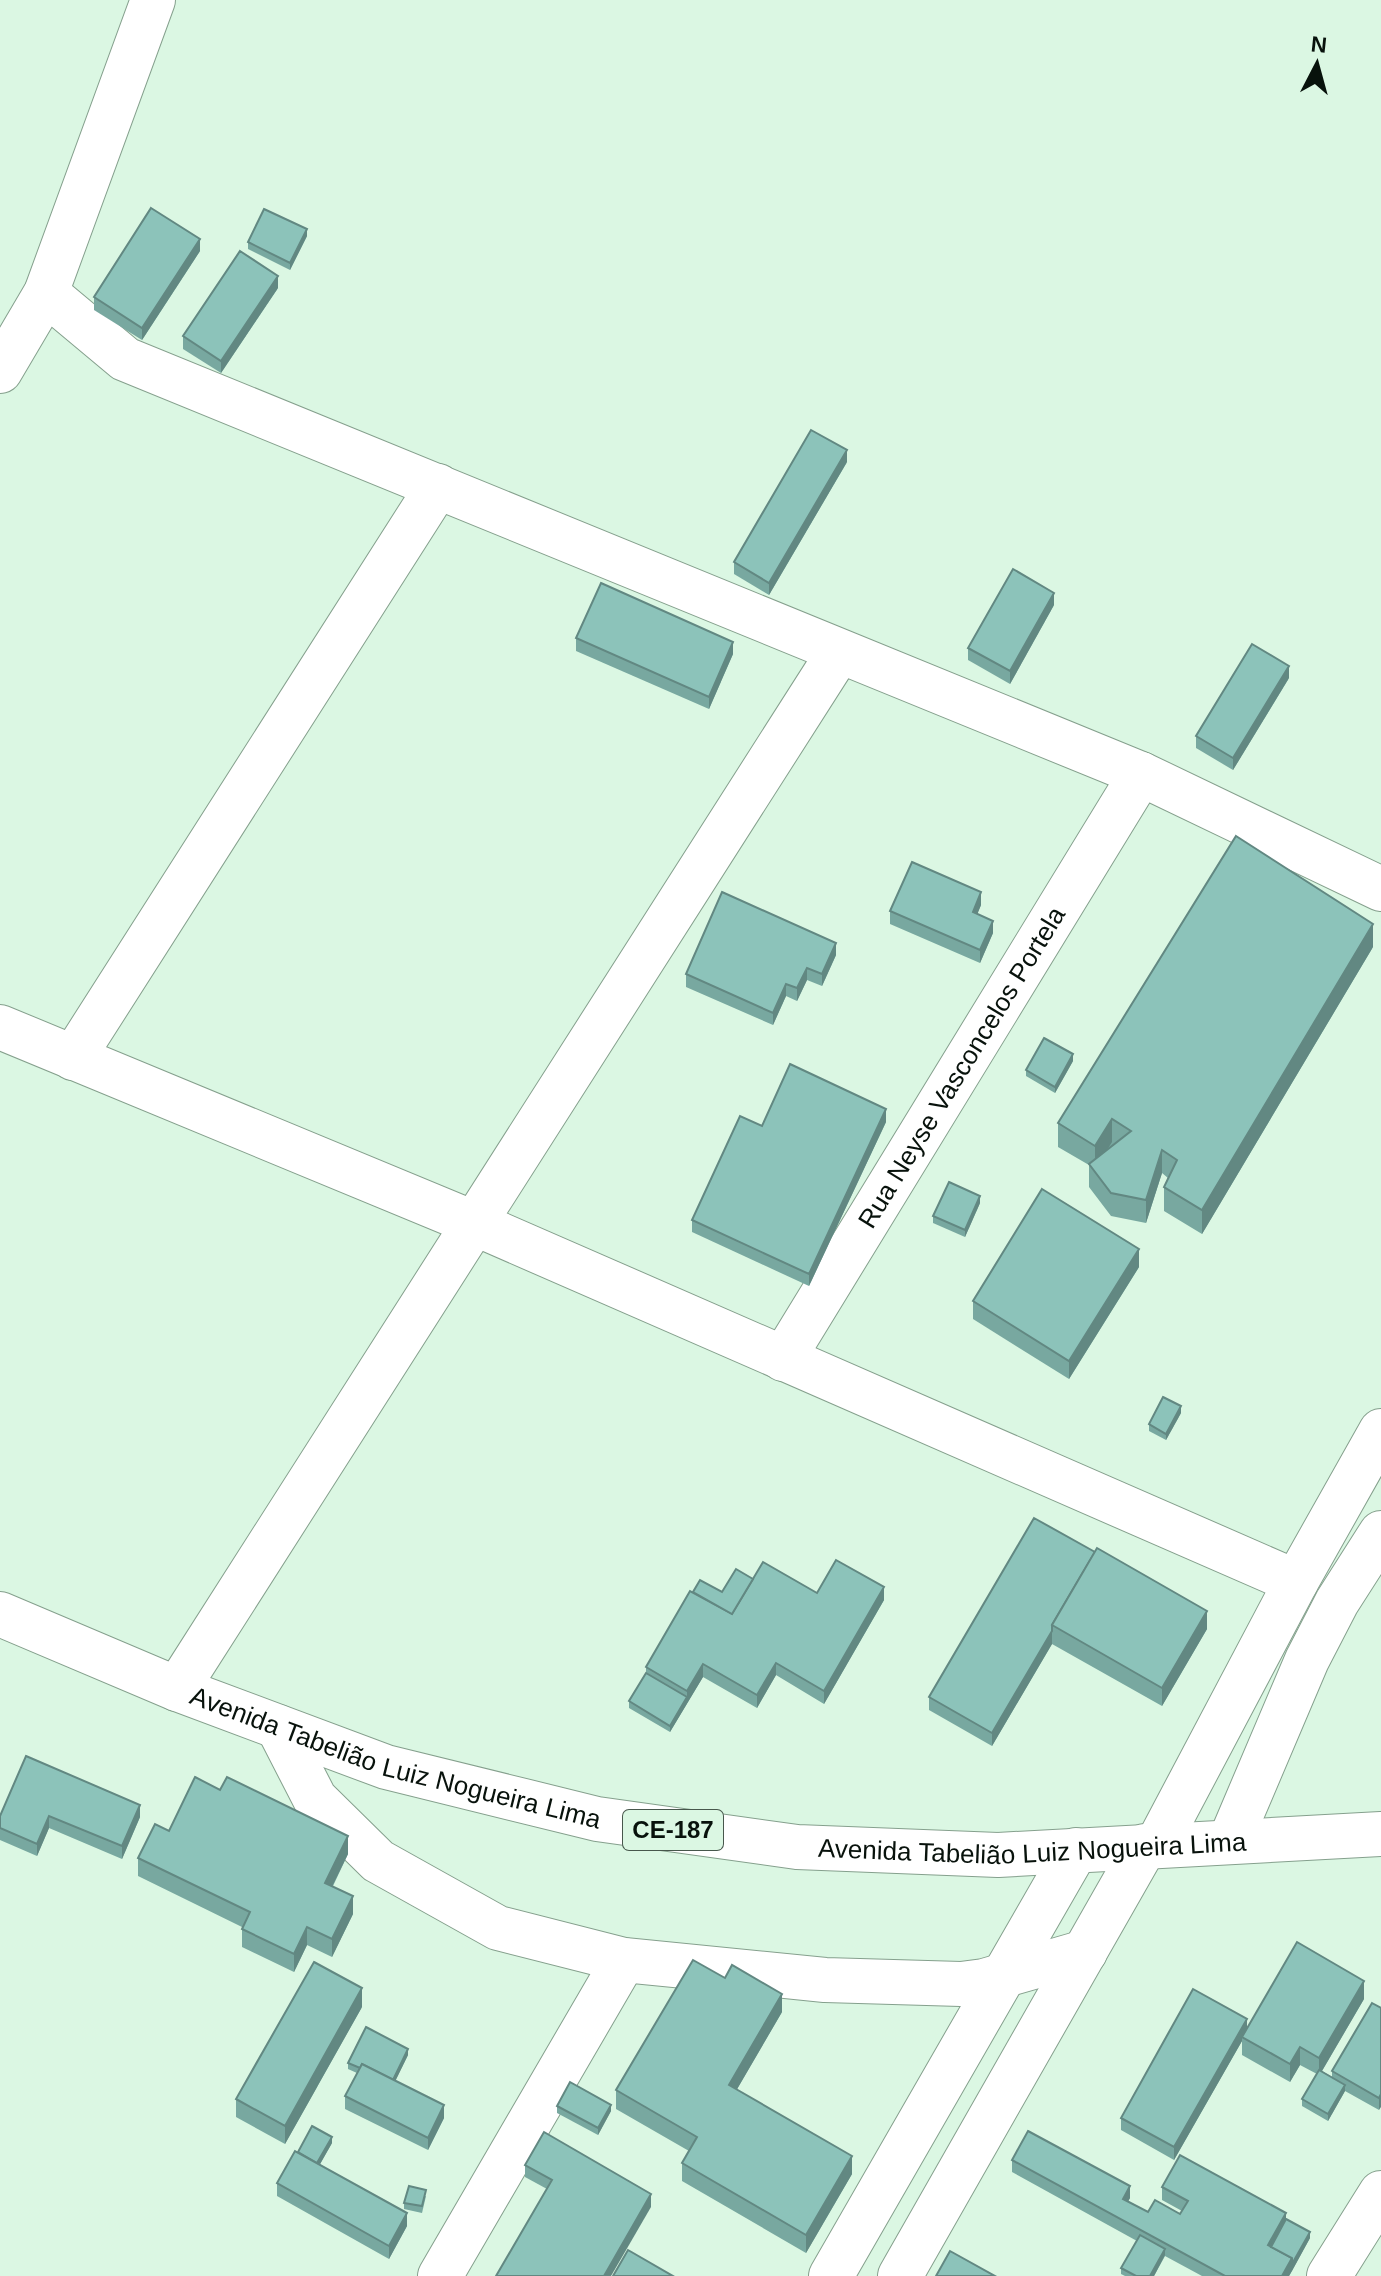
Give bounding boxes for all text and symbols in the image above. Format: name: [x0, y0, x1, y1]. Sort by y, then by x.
north arrow: [1277, 24, 1357, 104]
text: N: [1310, 31, 1328, 58]
street label: Rua Neyse Vasconcelos Portela: [852, 901, 1071, 1233]
street label: Avenida Tabelião Luiz Nogueira Lima: [186, 1680, 605, 1835]
road number: CE-187: [623, 1810, 723, 1850]
street label: Avenida Tabelião Luiz Nogueira Lima: [818, 1826, 1248, 1870]

